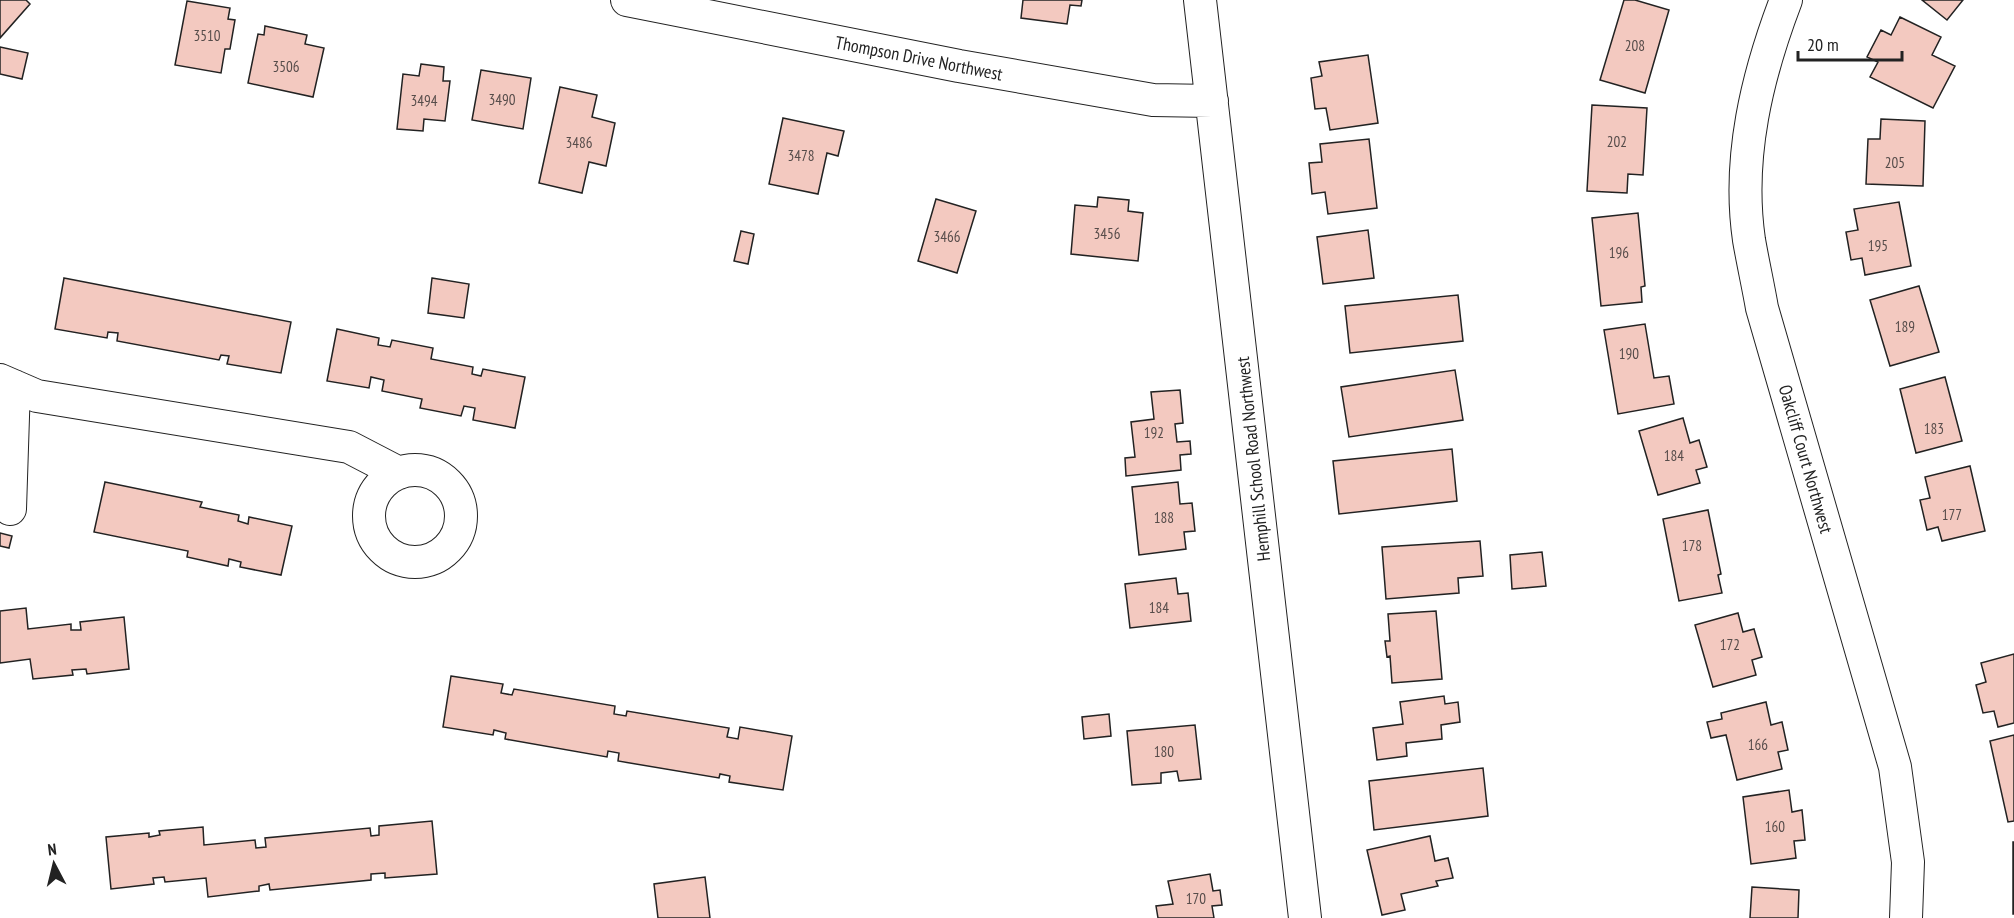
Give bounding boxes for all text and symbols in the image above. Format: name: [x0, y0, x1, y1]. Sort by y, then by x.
scale bar: [1798, 24, 1902, 62]
house number: 3510: [193, 26, 221, 45]
street label: Thompson Drive Northwest: [833, 30, 1005, 86]
text: 20 m: [1807, 33, 1839, 56]
house number: 208: [1625, 36, 1645, 55]
house number: 3506: [272, 57, 300, 76]
house number: 3490: [488, 90, 516, 109]
house number: 3494: [410, 91, 438, 110]
house number: 202: [1607, 132, 1627, 151]
house number: 3486: [565, 133, 593, 152]
house number: 3478: [787, 146, 815, 165]
house number: 205: [1885, 153, 1905, 172]
house number: 3456: [1093, 224, 1121, 243]
house number: 3466: [933, 227, 961, 246]
house number: 195: [1868, 236, 1888, 255]
house number: 196: [1609, 243, 1629, 262]
house number: 189: [1895, 317, 1915, 336]
house number: 190: [1619, 344, 1639, 363]
street label: Hemphill School Road Northwest: [1231, 356, 1275, 562]
street label: Oakcliff Court Northwest: [1774, 382, 1838, 536]
house number: 183: [1924, 419, 1944, 438]
house number: 192: [1144, 423, 1164, 442]
house number: 184: [1664, 446, 1684, 465]
house number: 177: [1942, 505, 1962, 524]
house number: 188: [1154, 508, 1174, 527]
house number: 178: [1682, 536, 1702, 555]
house number: 184: [1149, 598, 1169, 617]
house number: 172: [1720, 635, 1740, 654]
house number: 166: [1748, 735, 1768, 754]
house number: 180: [1154, 742, 1174, 761]
house number: 160: [1765, 817, 1785, 836]
north arrow: [24, 834, 84, 894]
text: N: [47, 839, 58, 860]
house number: 170: [1186, 889, 1206, 908]

